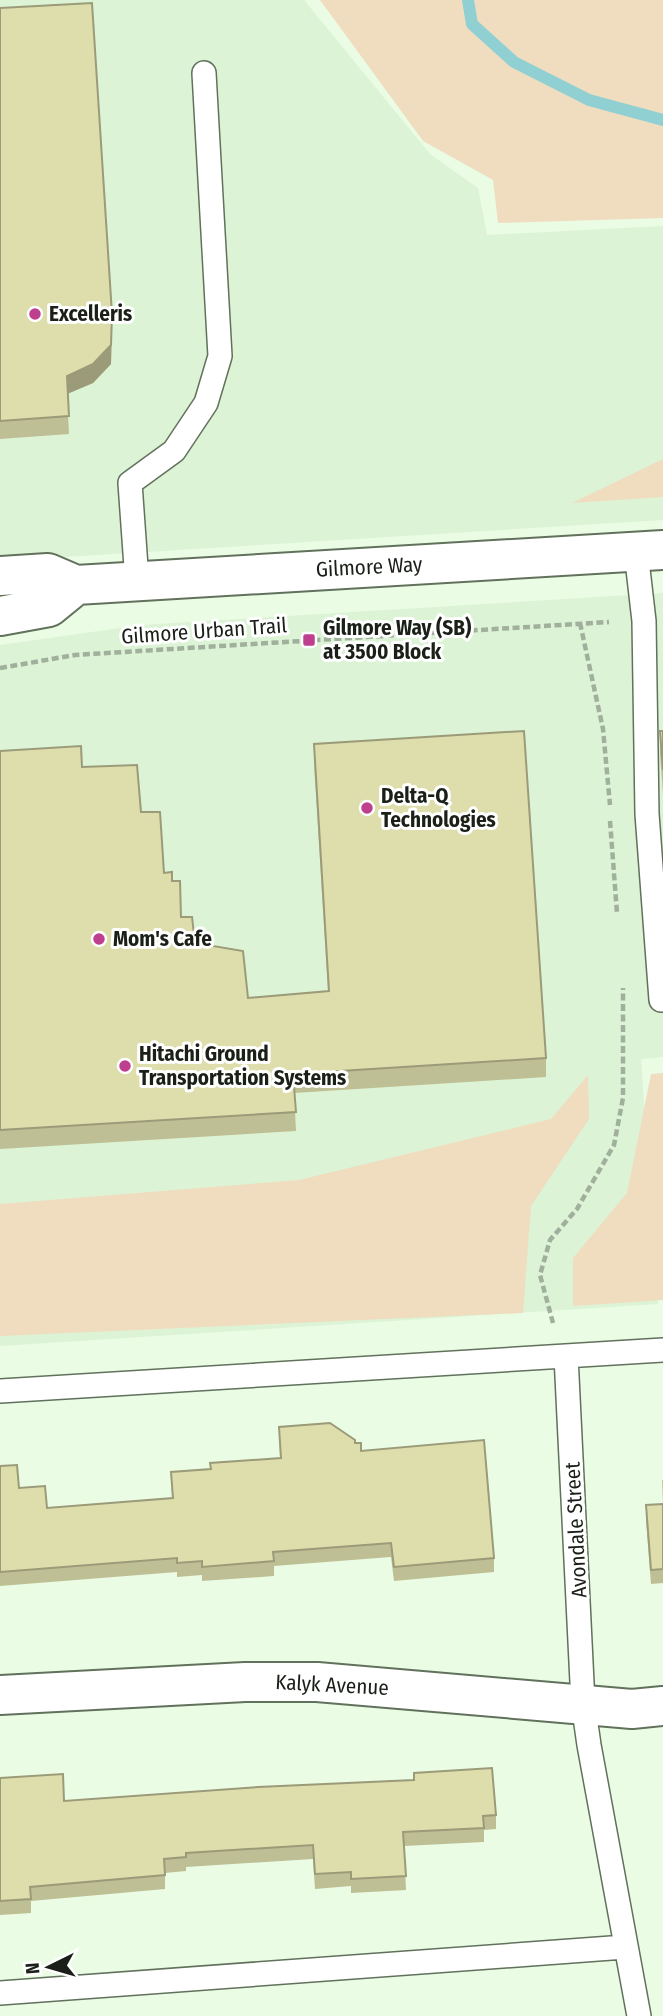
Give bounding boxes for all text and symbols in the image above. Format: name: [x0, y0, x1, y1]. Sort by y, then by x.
place label: Excelleris: [49, 301, 132, 327]
marker: Excelleris: [27, 306, 43, 322]
street label: Gilmore Way: [315, 551, 424, 583]
street label: Gilmore Urban Trail: [120, 612, 288, 650]
place label: Gilmore Way (SB) at 3500 Block: [323, 615, 471, 665]
marker: Gilmore Way (SB) at 3500 Block: [301, 632, 317, 648]
place label: Delta-Q Technologies: [381, 783, 496, 833]
marker: Delta-Q Technologies: [359, 800, 375, 816]
place label: Mom's Cafe: [113, 926, 212, 952]
marker: Mom's Cafe: [91, 931, 107, 947]
place label: Hitachi Ground Transportation Systems: [139, 1041, 346, 1091]
marker: Hitachi Ground Transportation Systems: [117, 1058, 133, 1074]
street label: Avondale Street: [559, 1461, 593, 1599]
street label: Kalyk Avenue: [275, 1669, 389, 1701]
north arrow: [14, 1932, 84, 2002]
text: N: [21, 1962, 45, 1975]

